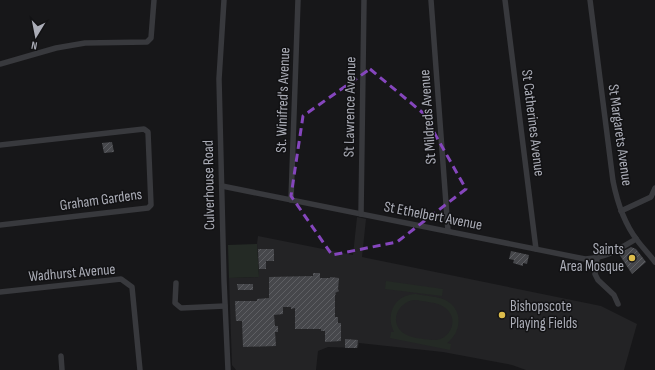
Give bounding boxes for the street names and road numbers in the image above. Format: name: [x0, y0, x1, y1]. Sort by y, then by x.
street label: St. Winifred's Avenue: [272, 47, 294, 153]
street label: St Lawrence Avenue: [340, 57, 360, 157]
street label: St Mildreds Avenue: [415, 69, 441, 165]
street label: St Catherines Avenue: [517, 69, 549, 177]
street label: St Margarets Avenue: [603, 83, 637, 187]
street label: Culverhouse Road: [199, 140, 219, 230]
street label: Graham Gardens: [59, 185, 143, 215]
street label: St Ethelbert Avenue: [382, 197, 484, 235]
street label: Wadhurst Avenue: [28, 260, 116, 286]

